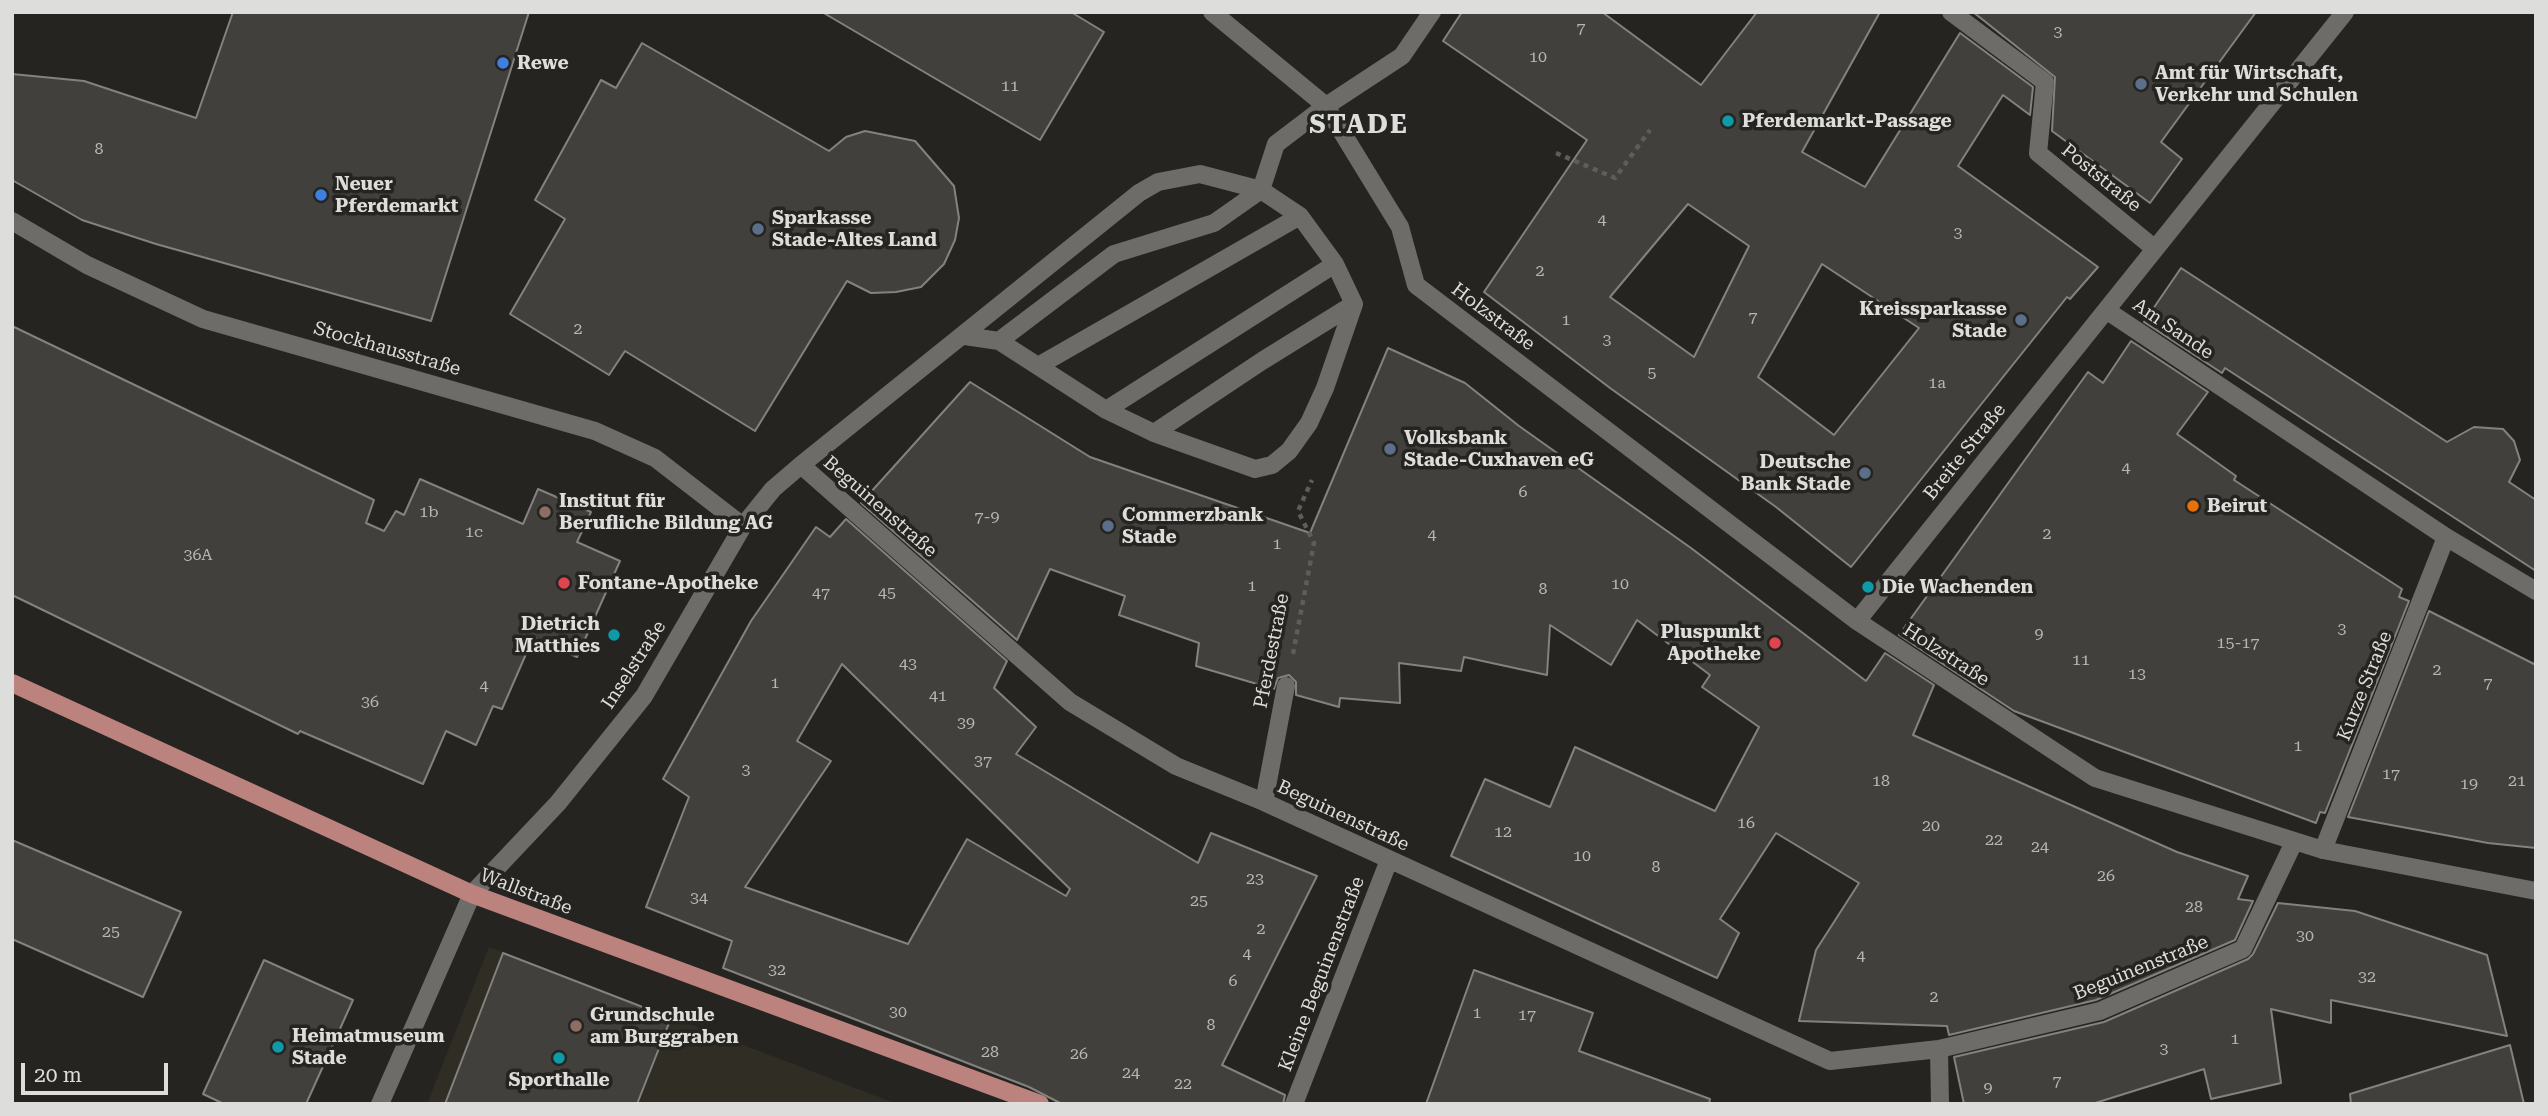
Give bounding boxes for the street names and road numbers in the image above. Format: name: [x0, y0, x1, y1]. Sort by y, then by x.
street label: Poststraße: [2057, 139, 2145, 217]
street label: Holzstraße: [1447, 278, 1539, 356]
street label: Am Sande: [2128, 294, 2218, 364]
street label: Stockhausstraße: [311, 317, 463, 381]
street label: Breite Straße: [1919, 399, 2011, 505]
street label: Beguinenstraße: [819, 451, 941, 563]
street label: Pferdestraße: [1250, 592, 1294, 710]
street label: Inselstraße: [597, 617, 671, 713]
street label: Holzstraße: [1898, 619, 1994, 691]
street label: Kurze Straße: [2333, 628, 2397, 744]
street label: Beguinenstraße: [1273, 775, 1413, 857]
street label: Wallstraße: [477, 864, 575, 920]
street label: Kleine Beguinenstraße: [1274, 873, 1370, 1075]
street label: Beguinenstraße: [2070, 931, 2212, 1005]

